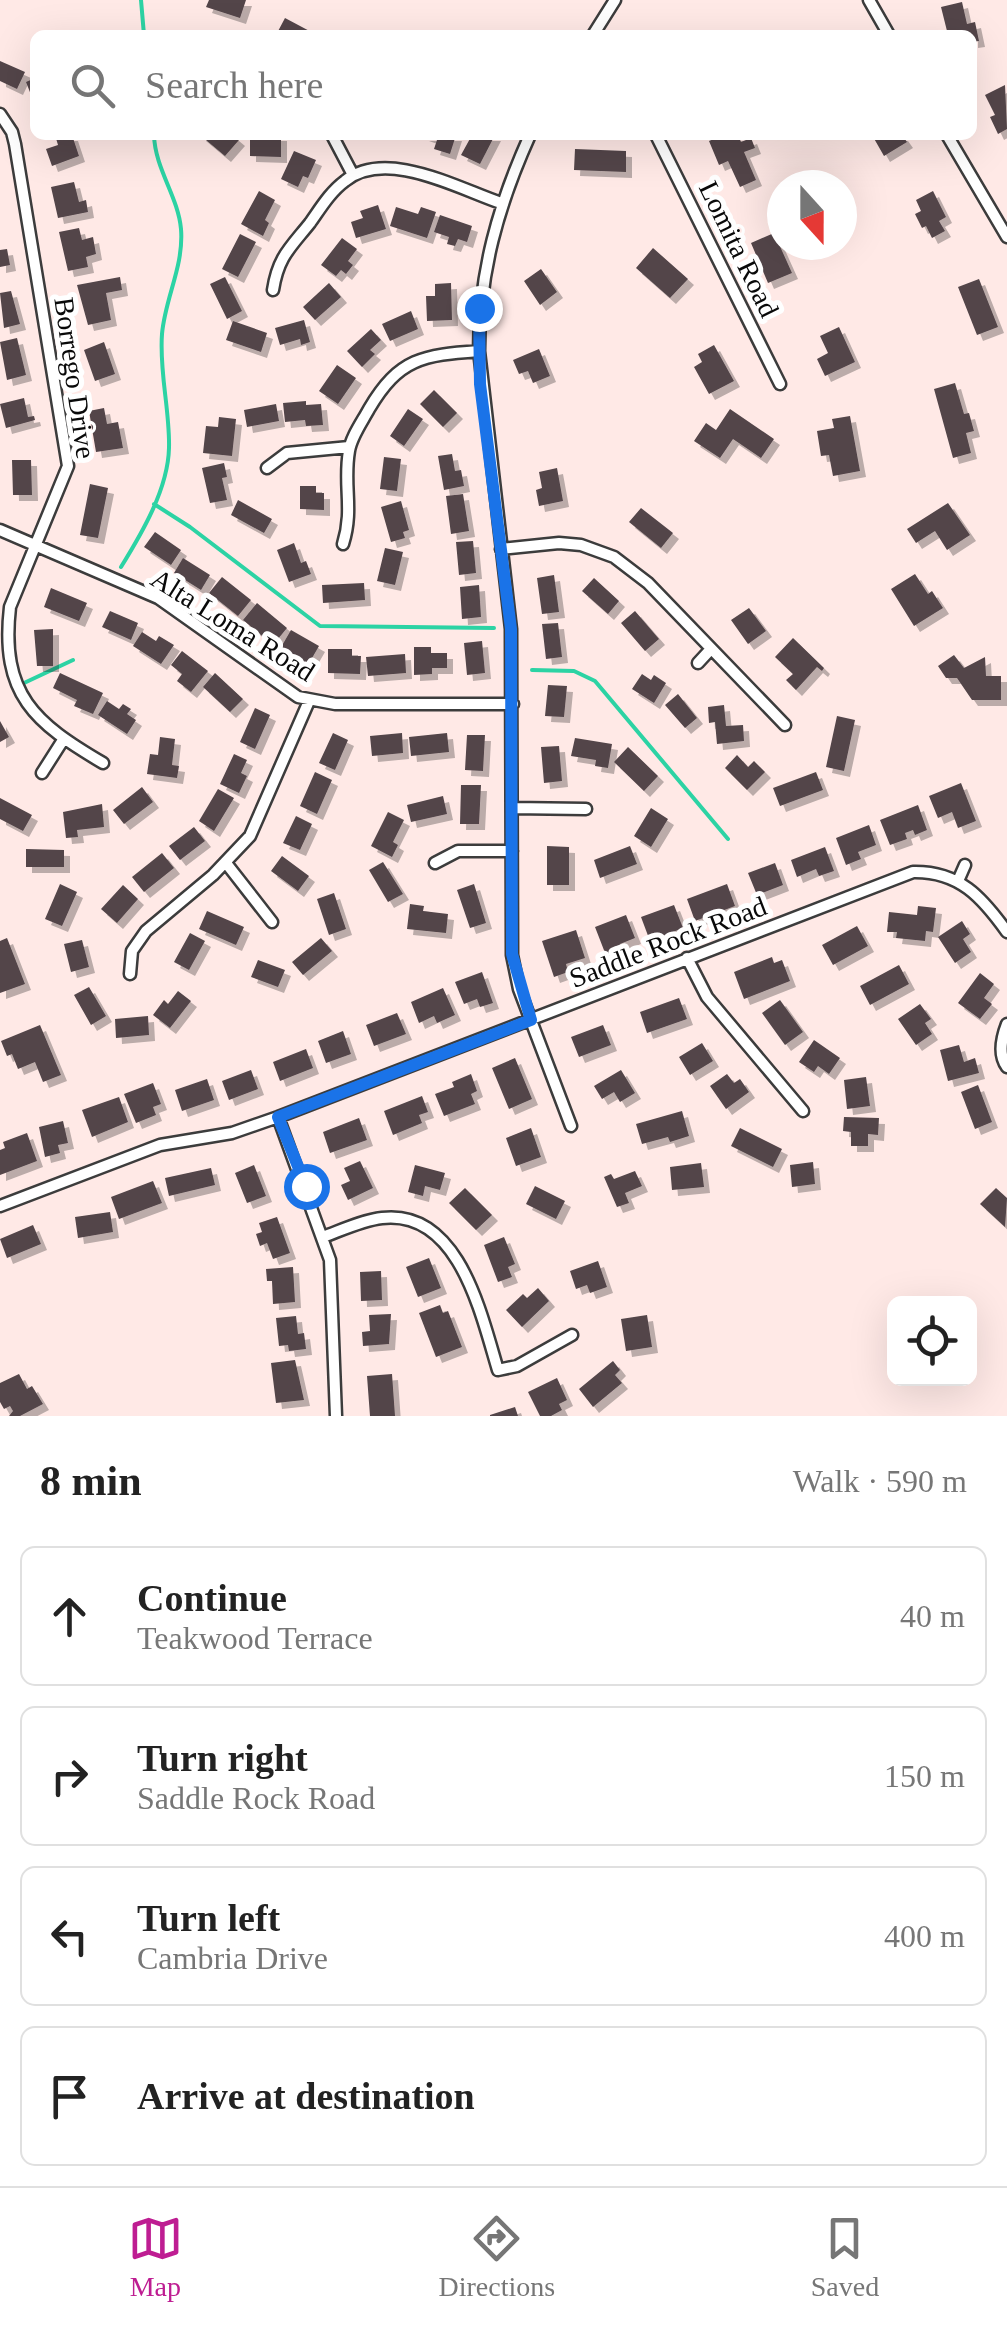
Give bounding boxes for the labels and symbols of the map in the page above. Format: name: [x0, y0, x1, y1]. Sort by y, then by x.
north arrow: [767, 170, 857, 260]
street label: Lomita Road: [693, 176, 785, 322]
route end: [457, 286, 503, 332]
street label: Borrego Drive: [48, 295, 102, 461]
street label: Alta Loma Road: [146, 562, 320, 688]
street label: Saddle Rock Road: [565, 890, 771, 994]
route start: [284, 1164, 330, 1210]

